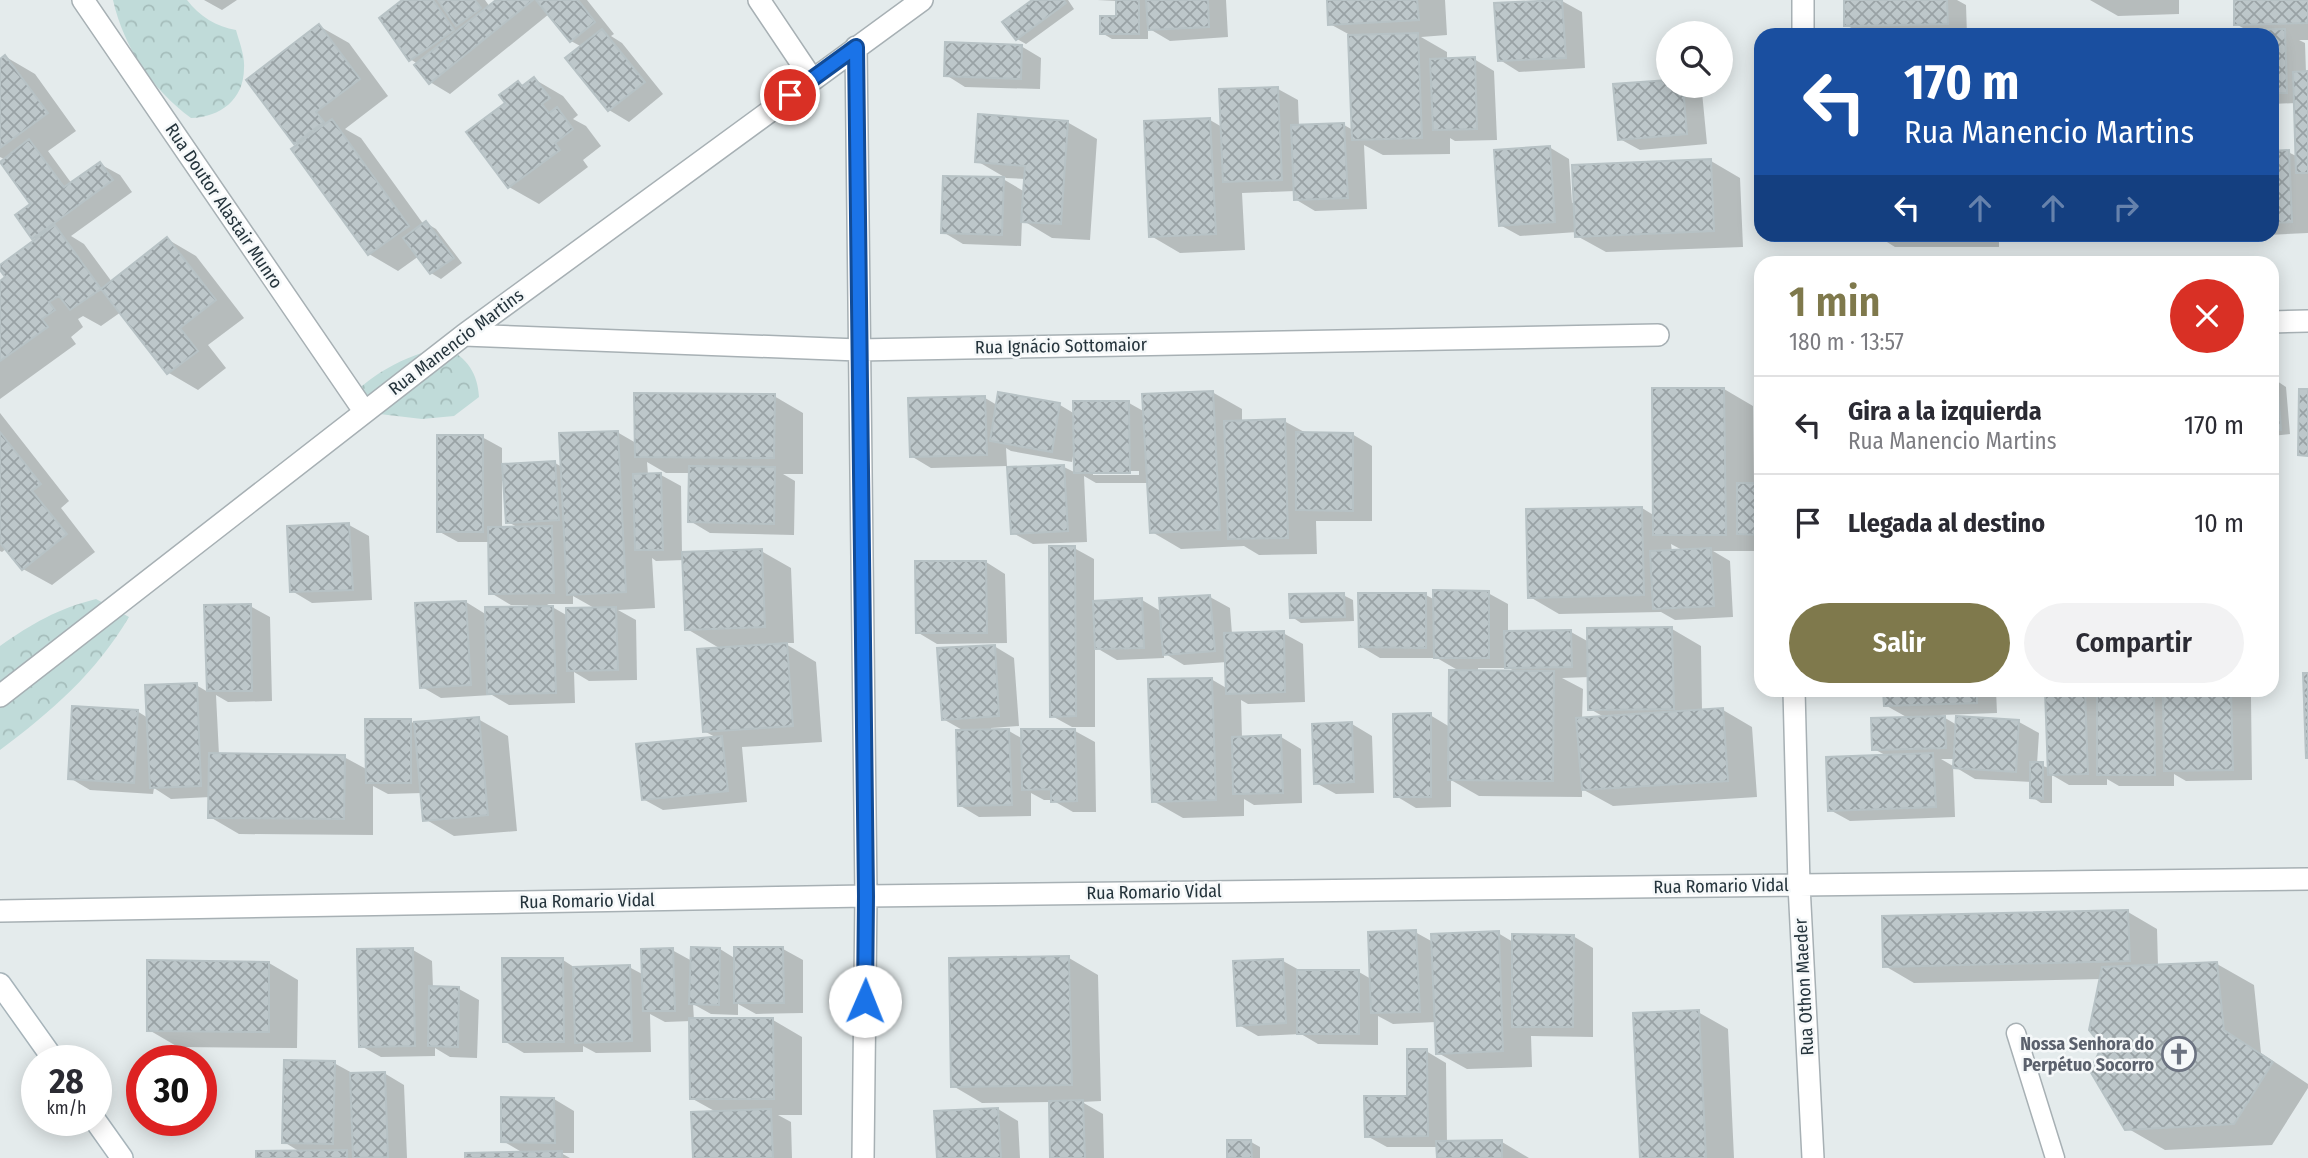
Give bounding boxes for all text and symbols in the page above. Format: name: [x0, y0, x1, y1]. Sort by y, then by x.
map controls: [1656, 21, 1733, 98]
button: search: [1656, 21, 1733, 98]
text: 170 m: [1904, 53, 2020, 112]
icon: left: [1789, 56, 1880, 147]
pin: [760, 65, 820, 125]
icon: arrive: [771, 76, 809, 114]
text: Rua Manencio Martins: [1904, 113, 2194, 151]
street label: Rua Doutor Alastair Munro: [161, 119, 287, 293]
icon: left: [1888, 189, 1926, 227]
icon: ahead: [1961, 189, 1999, 227]
icon: ahead: [2034, 189, 2072, 227]
icon: right: [2107, 189, 2145, 227]
text: 1 min: [1789, 277, 1880, 327]
button: close: [2170, 279, 2244, 353]
street label: Rua Manencio Martins: [384, 284, 528, 400]
text: 180 m · 13:57: [1789, 328, 1904, 356]
street label: Rua Ignácio Sottomaior: [975, 333, 1148, 358]
text: Gira a la izquierda: [1848, 396, 2042, 427]
icon: left: [1789, 406, 1827, 444]
text: 170 m: [2184, 410, 2244, 441]
text: Rua Manencio Martins: [1848, 427, 2057, 455]
icon: arrive: [1789, 504, 1827, 542]
text: Llegada al destino: [1848, 508, 2045, 539]
text: 10 m: [2194, 508, 2244, 539]
button: Salir: [1789, 603, 2010, 683]
button: Compartir: [2024, 603, 2244, 683]
street label: Rua Romario Vidal: [1653, 874, 1789, 898]
street label: Rua Romario Vidal: [1086, 880, 1222, 904]
street label: Rua Romario Vidal: [519, 889, 655, 913]
street label: Rua Othon Maeder: [1789, 917, 1819, 1056]
position arrow: [828, 964, 902, 1038]
place label: Nossa Senhora do Perpétuo Socorro: [2020, 1033, 2154, 1076]
church icon: Nossa Senhora do Perpétuo Socorro: [2160, 1035, 2198, 1073]
speed limit sign: 30: [126, 1045, 217, 1136]
text: 28: [49, 1060, 84, 1102]
text: km/h: [46, 1097, 87, 1119]

